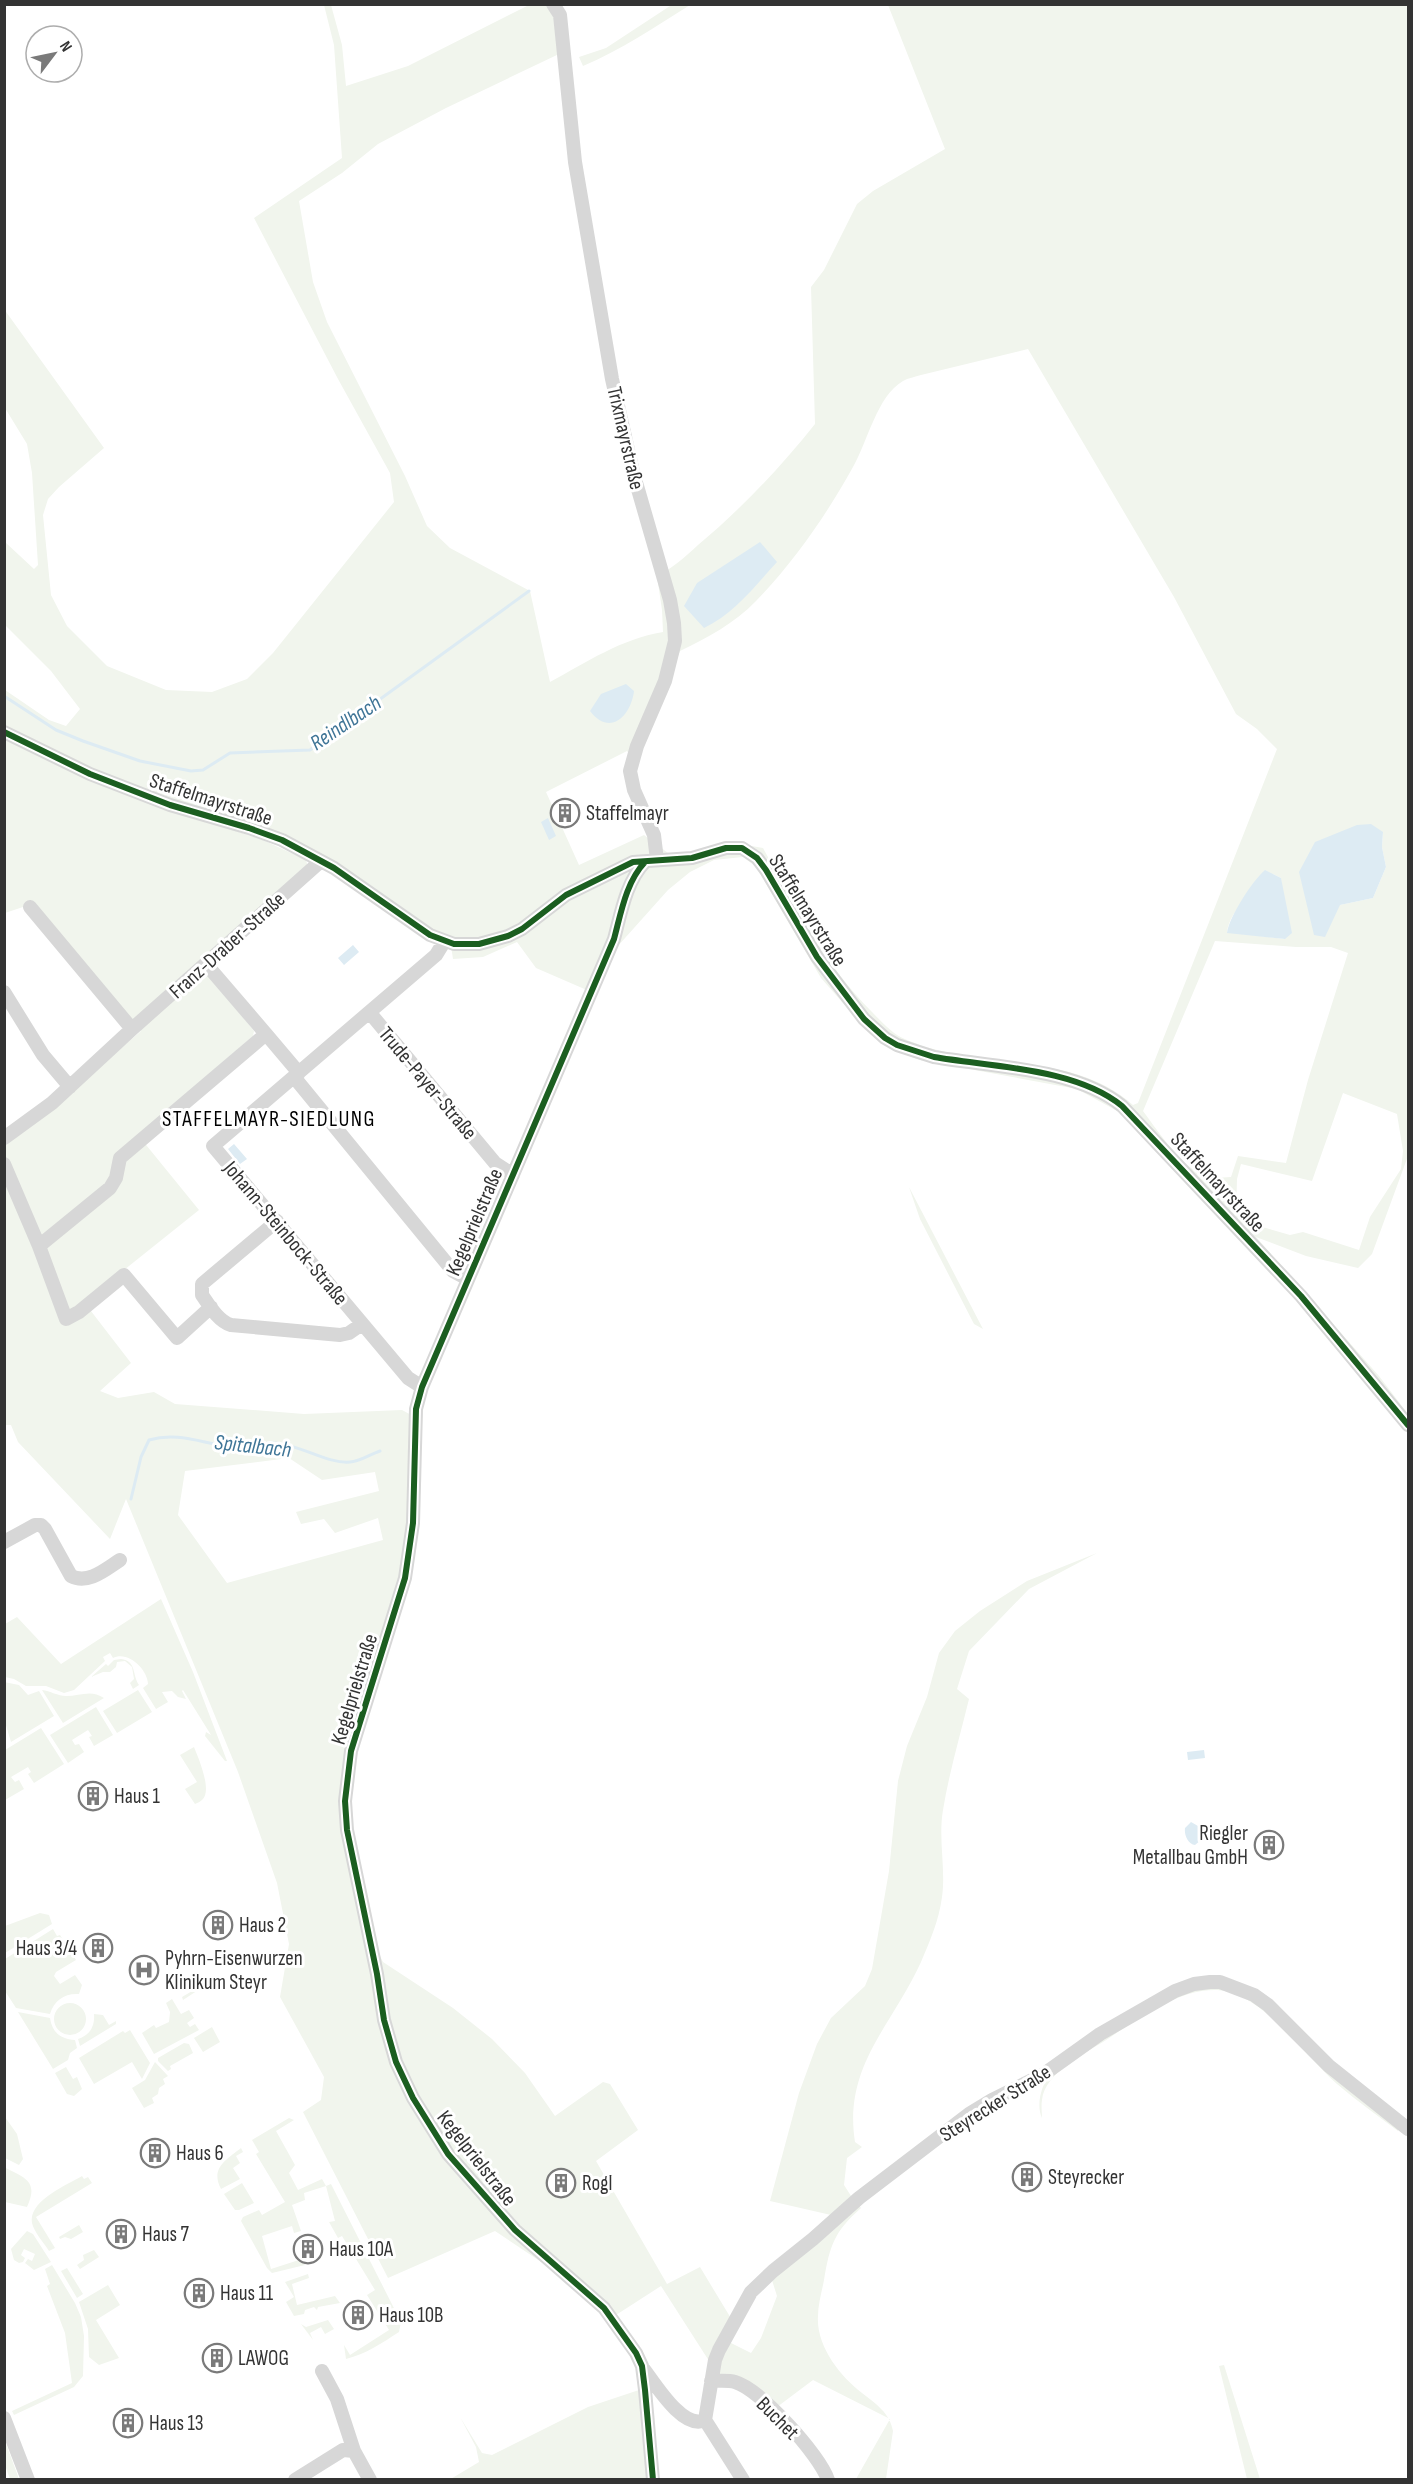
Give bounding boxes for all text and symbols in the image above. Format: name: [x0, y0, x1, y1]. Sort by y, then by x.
north arrow: [24, 24, 84, 84]
text: N: [55, 38, 76, 56]
street label: Trixmayrstraße: [602, 384, 650, 492]
water label: Reindlbach: [305, 690, 387, 757]
street label: Staffelmayrstraße: [146, 768, 275, 831]
building icon: Staffelmayr: [549, 797, 581, 829]
place label: Staffelmayr: [586, 801, 669, 826]
street label: Staffelmayrstraße: [763, 850, 852, 971]
street label: Franz-Draber-Straße: [164, 887, 290, 1004]
street label: Trude-Payer-Straße: [373, 1022, 482, 1145]
district label: STAFFELMAYR-SIEDLUNG: [162, 1106, 376, 1133]
street label: Staffelmayrstraße: [1165, 1127, 1270, 1238]
street label: Johann-Steinbock-Straße: [218, 1156, 353, 1310]
street label: Kegelprielstraße: [441, 1165, 508, 1280]
water label: Spitalbach: [213, 1429, 293, 1464]
street label: Kegelprielstraße: [326, 1631, 383, 1747]
building icon: Haus 1: [77, 1780, 109, 1812]
place label: Haus 1: [114, 1784, 160, 1809]
place label: Riegler Metallbau GmbH: [1133, 1821, 1248, 1870]
building icon: Riegler Metallbau GmbH: [1253, 1829, 1285, 1861]
building icon: Haus 2: [202, 1909, 234, 1941]
place label: Haus 2: [239, 1913, 286, 1938]
building icon: Haus 3/4: [82, 1932, 114, 1964]
place label: Haus 3/4: [16, 1936, 77, 1961]
place label: Pyhrn-Eisenwurzen Klinikum Steyr: [165, 1946, 303, 1995]
hospital icon: Pyhrn-Eisenwurzen Klinikum Steyr: [128, 1954, 160, 1986]
street label: Steyrecker Straße: [935, 2059, 1055, 2147]
street label: Kegelprielstraße: [432, 2106, 522, 2211]
building icon: Haus 6: [139, 2137, 171, 2169]
place label: Haus 6: [176, 2141, 224, 2166]
building icon: Steyrecker: [1011, 2161, 1043, 2193]
place label: Steyrecker: [1048, 2165, 1124, 2190]
building icon: Rogl: [545, 2167, 577, 2199]
place label: Rogl: [582, 2171, 612, 2196]
building icon: Haus 7: [105, 2218, 137, 2250]
place label: Haus 7: [142, 2222, 189, 2247]
building icon: Haus 10A: [292, 2233, 324, 2265]
place label: Haus 10A: [329, 2237, 394, 2262]
building icon: Haus 11: [183, 2277, 215, 2309]
place label: Haus 11: [220, 2281, 274, 2306]
building icon: Haus 10B: [342, 2299, 374, 2331]
place label: Haus 10B: [379, 2303, 443, 2328]
building icon: LAWOG: [201, 2342, 233, 2374]
place label: LAWOG: [238, 2346, 289, 2371]
street label: Buchet: [751, 2392, 804, 2445]
building icon: Haus 13: [112, 2407, 144, 2439]
place label: Haus 13: [149, 2411, 204, 2436]

